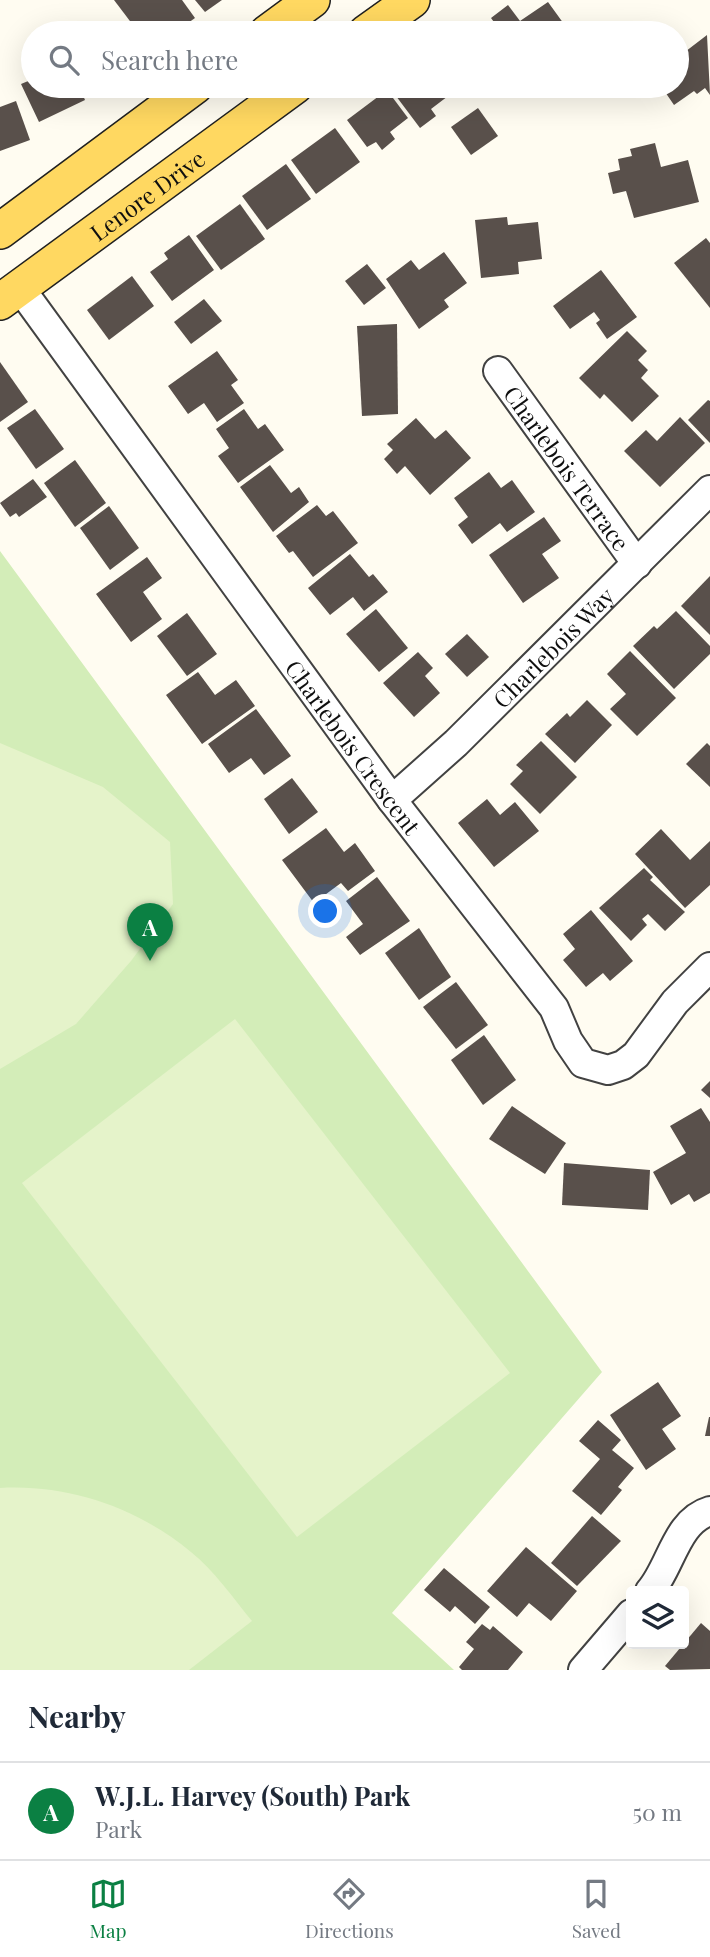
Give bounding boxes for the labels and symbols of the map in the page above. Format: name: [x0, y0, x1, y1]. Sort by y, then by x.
street label: Lenore Drive: [83, 142, 210, 247]
street label: Charlebois Terrace: [498, 379, 637, 556]
street label: Charlebois Way: [485, 580, 620, 714]
street label: Charlebois Crescent: [279, 653, 429, 841]
your location: [308, 894, 342, 928]
pin: A: [127, 903, 173, 961]

